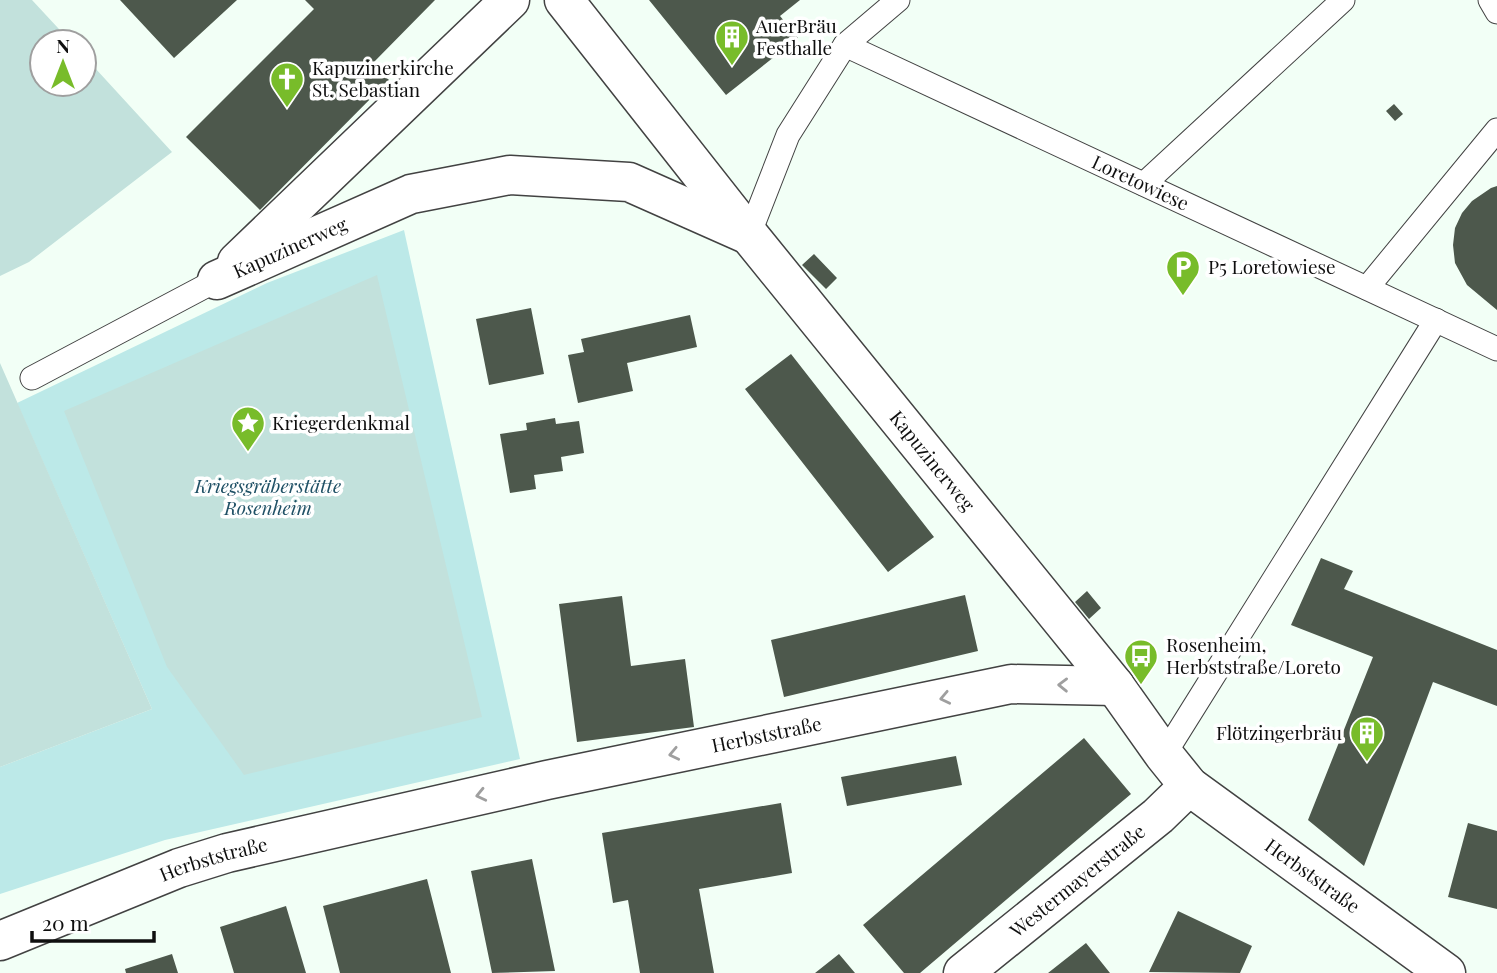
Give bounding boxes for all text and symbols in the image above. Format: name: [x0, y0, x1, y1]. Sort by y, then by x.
place label: AuerBräu Festhalle: [755, 12, 837, 60]
building icon: AuerBräu Festhalle: [713, 18, 751, 67]
north arrow: [28, 28, 98, 98]
text: N: [56, 32, 70, 58]
place label: Kapuzinerkirche St. Sebastian: [312, 54, 454, 102]
church icon: Kapuzinerkirche St. Sebastian: [268, 60, 306, 109]
street label: Loretowiese: [1088, 148, 1194, 216]
street label: Kapuzinerweg: [229, 210, 351, 283]
parking icon: P5 Loretowiese: [1164, 248, 1202, 297]
place label: P5 Loretowiese: [1208, 253, 1336, 279]
place icon: Kriegerdenkmal: [229, 404, 267, 453]
street label: Kapuzinerweg: [884, 405, 982, 516]
place label: Kriegerdenkmal: [272, 409, 410, 435]
park label: Kriegsgräberstätte Rosenheim: [194, 472, 341, 520]
place label: Rosenheim, Herbststraße/Loreto: [1166, 631, 1341, 679]
bus stop icon: Rosenheim, Herbststraße/Loreto: [1122, 637, 1160, 686]
one-way arrow: [1058, 677, 1068, 693]
one-way arrow: [939, 690, 951, 705]
street label: Herbststraße: [709, 710, 824, 758]
building icon: Flötzingerbräu: [1348, 714, 1386, 763]
place label: Flötzingerbräu: [1216, 719, 1342, 745]
one-way arrow: [668, 746, 680, 761]
one-way arrow: [475, 787, 487, 801]
street label: Westermayerstraße: [1003, 818, 1150, 943]
street label: Herbststraße: [155, 830, 270, 887]
street label: Herbststraße: [1260, 832, 1366, 918]
scale bar: [32, 900, 154, 944]
text: 20 m: [42, 908, 89, 936]

